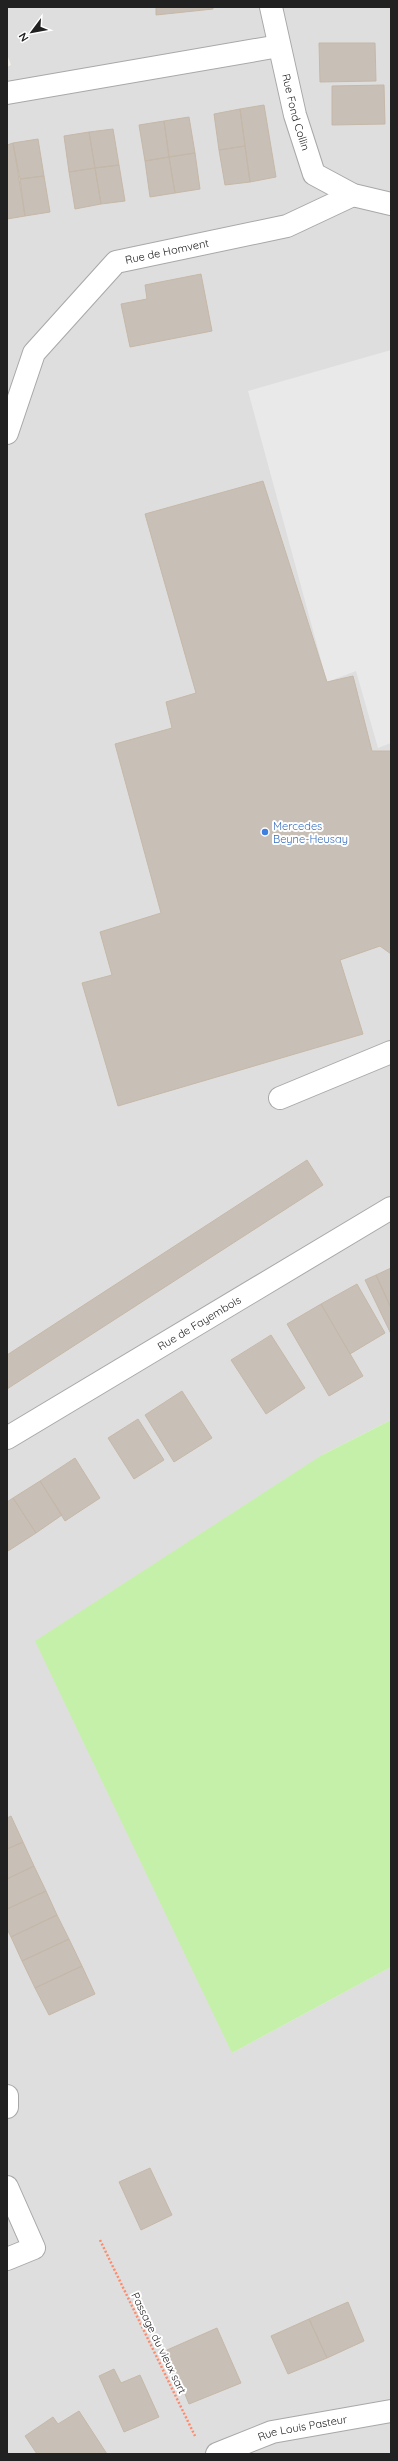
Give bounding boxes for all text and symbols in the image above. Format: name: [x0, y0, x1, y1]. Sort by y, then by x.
north arrow: [12, 12, 52, 52]
text: N: [15, 30, 32, 44]
street label: Rue Fond Collin: [279, 72, 313, 152]
street label: Rue de Homvent: [124, 236, 210, 267]
place label: Mercedes Beyne-Heusay: [273, 819, 348, 846]
marker: Mercedes Beyne-Heusay: [260, 827, 270, 837]
street label: Rue de Fayembois: [155, 1293, 243, 1353]
street label: Passage du vieux sart: [128, 2290, 190, 2396]
street label: Rue Louis Pasteur: [256, 2412, 349, 2444]

